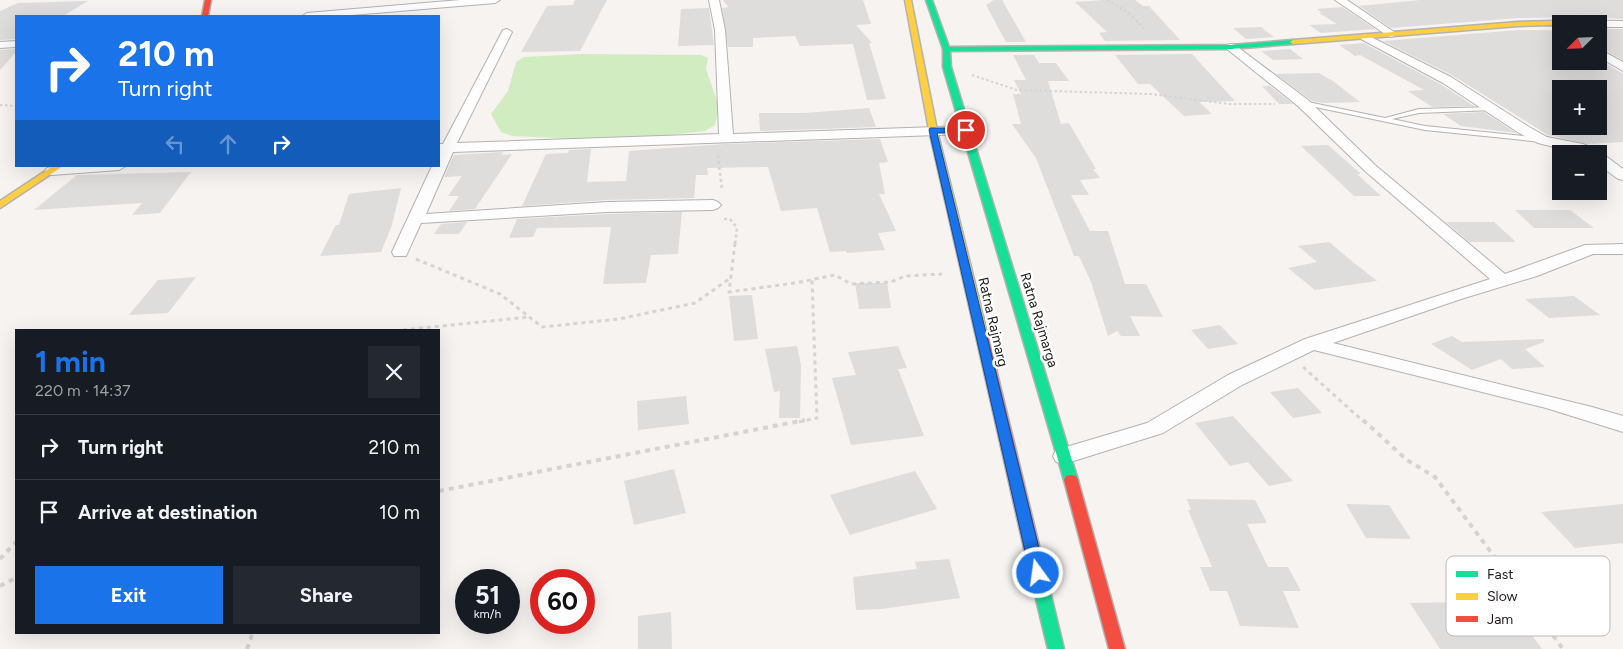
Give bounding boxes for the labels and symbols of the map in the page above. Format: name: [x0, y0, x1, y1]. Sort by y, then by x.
north arrow: [1552, 15, 1608, 70]
pin: [945, 109, 987, 151]
street label: Ratna Rajmarga: [1016, 270, 1062, 370]
street label: Ratna Rajmarg: [974, 276, 1012, 368]
position arrow: [1011, 546, 1063, 598]
legend: [1446, 556, 1610, 636]
text: Fast: [1487, 566, 1513, 583]
speed limit sign: 60: [530, 569, 595, 634]
text: Slow: [1487, 588, 1518, 605]
text: Jam: [1487, 611, 1513, 628]

